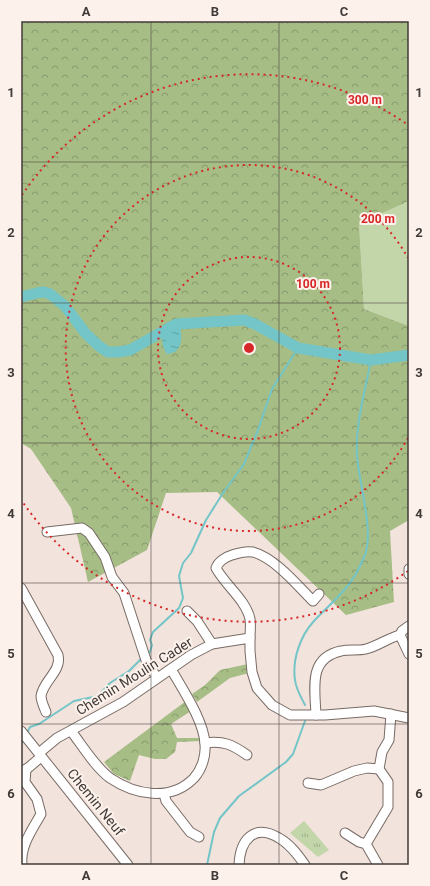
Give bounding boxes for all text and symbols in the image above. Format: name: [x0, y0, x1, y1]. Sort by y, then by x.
text: A: [82, 4, 91, 19]
text: B: [211, 4, 219, 19]
text: C: [340, 4, 349, 19]
text: 1: [7, 85, 15, 100]
text: 1: [415, 85, 423, 100]
text: 300 m: [348, 93, 382, 107]
text: 200 m: [361, 212, 395, 226]
text: 2: [7, 225, 15, 240]
text: 2: [415, 225, 423, 240]
text: 100 m: [296, 277, 330, 291]
centre of rings: [242, 341, 256, 355]
text: 3: [7, 365, 15, 380]
text: 3: [415, 365, 423, 380]
text: 4: [7, 506, 15, 521]
text: 4: [415, 506, 423, 521]
street label: Chemin Moulin Cader: [73, 634, 195, 718]
text: 5: [7, 646, 15, 661]
text: 5: [415, 646, 423, 661]
street label: Chemin Neuf: [64, 765, 128, 839]
text: 6: [7, 786, 15, 801]
text: 6: [415, 786, 423, 801]
text: A: [82, 868, 91, 883]
text: B: [211, 868, 219, 883]
text: C: [340, 868, 349, 883]

